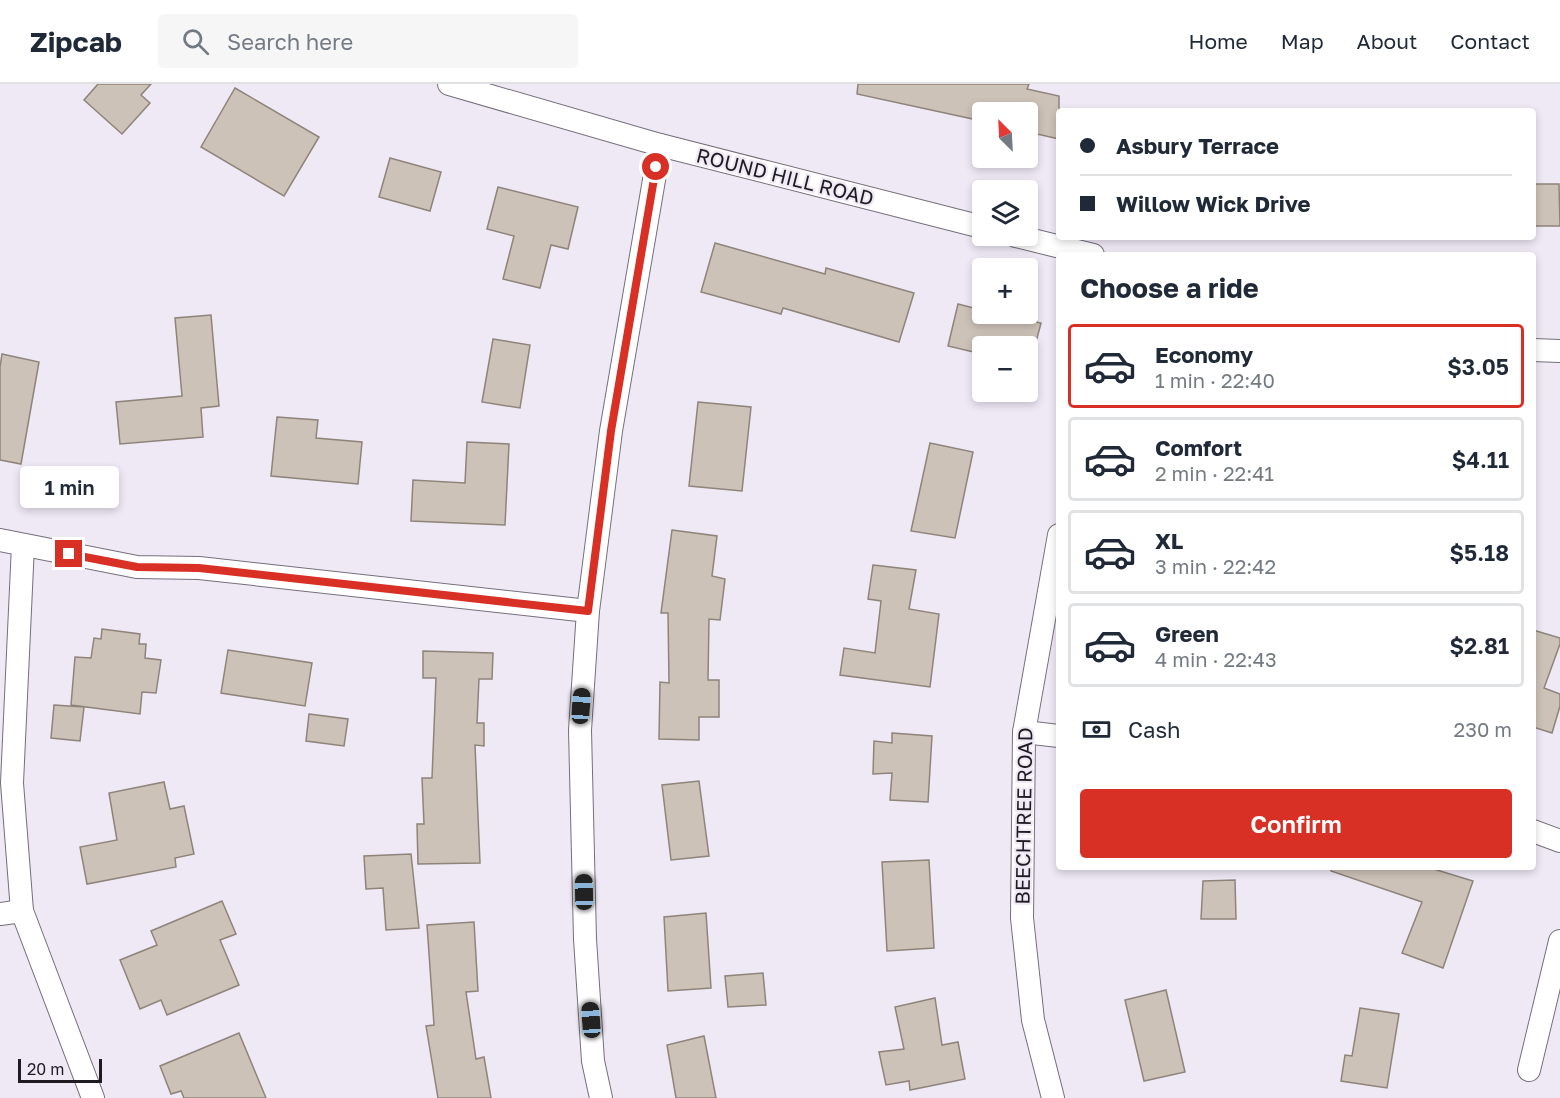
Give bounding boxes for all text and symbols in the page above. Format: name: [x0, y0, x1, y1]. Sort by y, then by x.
search box: [158, 14, 578, 68]
text: Zipcab: [30, 25, 122, 58]
icon: search: [179, 25, 212, 58]
text: Search here: [227, 28, 353, 55]
text: Home: [1188, 28, 1248, 54]
text: Map: [1281, 28, 1324, 54]
text: About: [1357, 28, 1417, 54]
text: Contact: [1450, 28, 1530, 54]
north arrow: [972, 102, 1038, 168]
map controls: [972, 102, 1038, 402]
text: Asbury Terrace: [1116, 132, 1279, 159]
street label: ROUND HILL ROAD: [694, 142, 876, 210]
route start: [642, 153, 669, 180]
button: layers: [972, 180, 1038, 246]
text: Willow Wick Drive: [1116, 190, 1311, 217]
button: +: [972, 258, 1038, 324]
text: Choose a ride: [1080, 272, 1259, 304]
button: −: [972, 336, 1038, 402]
icon: car: [1083, 339, 1137, 393]
text: Economy: [1155, 341, 1253, 368]
text: $3.05: [1447, 353, 1509, 380]
text: 1 min · 22:40: [1155, 368, 1275, 392]
icon: car: [1083, 432, 1137, 486]
text: Comfort: [1155, 434, 1242, 461]
text: $4.11: [1452, 446, 1509, 473]
text: 2 min · 22:41: [1155, 461, 1274, 485]
callout: 1 min: [20, 467, 118, 509]
text: 1 min: [44, 475, 95, 499]
icon: car: [1083, 525, 1137, 579]
text: XL: [1155, 527, 1183, 554]
text: $5.18: [1450, 539, 1509, 566]
route end: [55, 540, 82, 567]
text: 3 min · 22:42: [1155, 554, 1276, 578]
icon: car: [1083, 618, 1137, 672]
text: Green: [1155, 620, 1219, 647]
text: $2.81: [1450, 632, 1509, 659]
text: 4 min · 22:43: [1155, 647, 1277, 671]
car: [571, 687, 591, 725]
icon: cash: [1080, 713, 1113, 746]
text: Cash: [1128, 716, 1181, 743]
text: 230 m: [1454, 717, 1512, 741]
street label: BEECHTREE ROAD: [1009, 727, 1037, 905]
button: Confirm: [1080, 789, 1512, 858]
car: [575, 874, 593, 910]
car: [581, 1001, 601, 1039]
scale bar: [18, 1056, 102, 1084]
text: 20 m: [27, 1059, 64, 1079]

